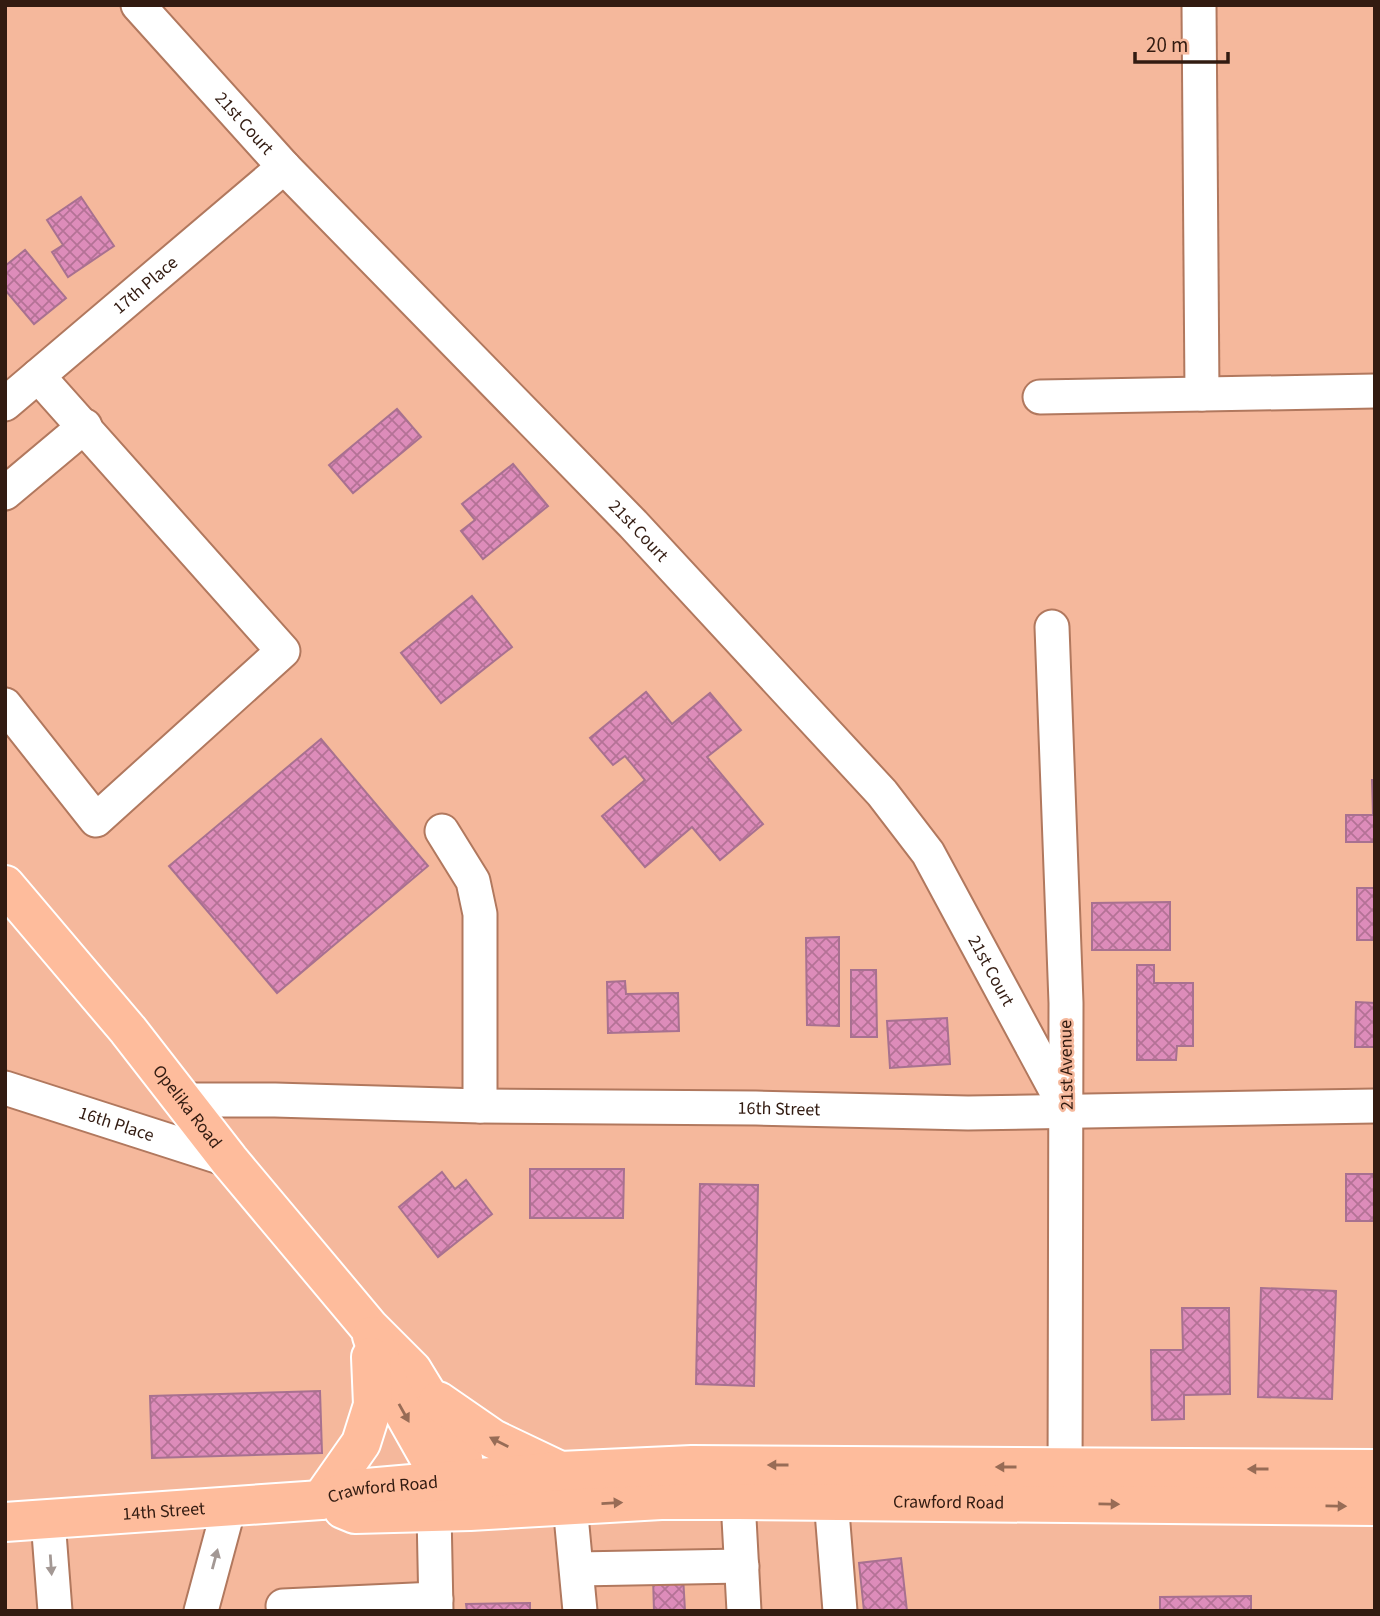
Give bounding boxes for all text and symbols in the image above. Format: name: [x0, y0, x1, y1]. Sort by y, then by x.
scale bar: [1135, 21, 1228, 65]
text: 20 m: [1146, 30, 1188, 60]
street label: 21st Court: [209, 86, 279, 160]
street label: 17th Place: [108, 250, 183, 320]
street label: 21st Court: [603, 494, 674, 567]
street label: 21st Court: [962, 931, 1020, 1011]
street label: 21st Avenue: [1053, 1020, 1080, 1110]
street label: Opelika Road: [146, 1060, 228, 1154]
street label: 16th Street: [738, 1096, 820, 1123]
street label: 16th Place: [75, 1100, 157, 1148]
one-way arrow: [398, 1403, 410, 1422]
one-way arrow: [489, 1436, 509, 1447]
one-way arrow: [767, 1460, 789, 1471]
one-way arrow: [994, 1461, 1016, 1473]
one-way arrow: [1246, 1463, 1268, 1475]
street label: Crawford Road: [325, 1470, 439, 1510]
street label: Crawford Road: [893, 1489, 1004, 1516]
street label: 14th Street: [122, 1496, 206, 1527]
one-way arrow: [601, 1497, 623, 1508]
one-way arrow: [1098, 1498, 1120, 1510]
one-way arrow: [1325, 1500, 1347, 1512]
one-way arrow: [210, 1548, 221, 1570]
one-way arrow: [46, 1554, 57, 1576]

